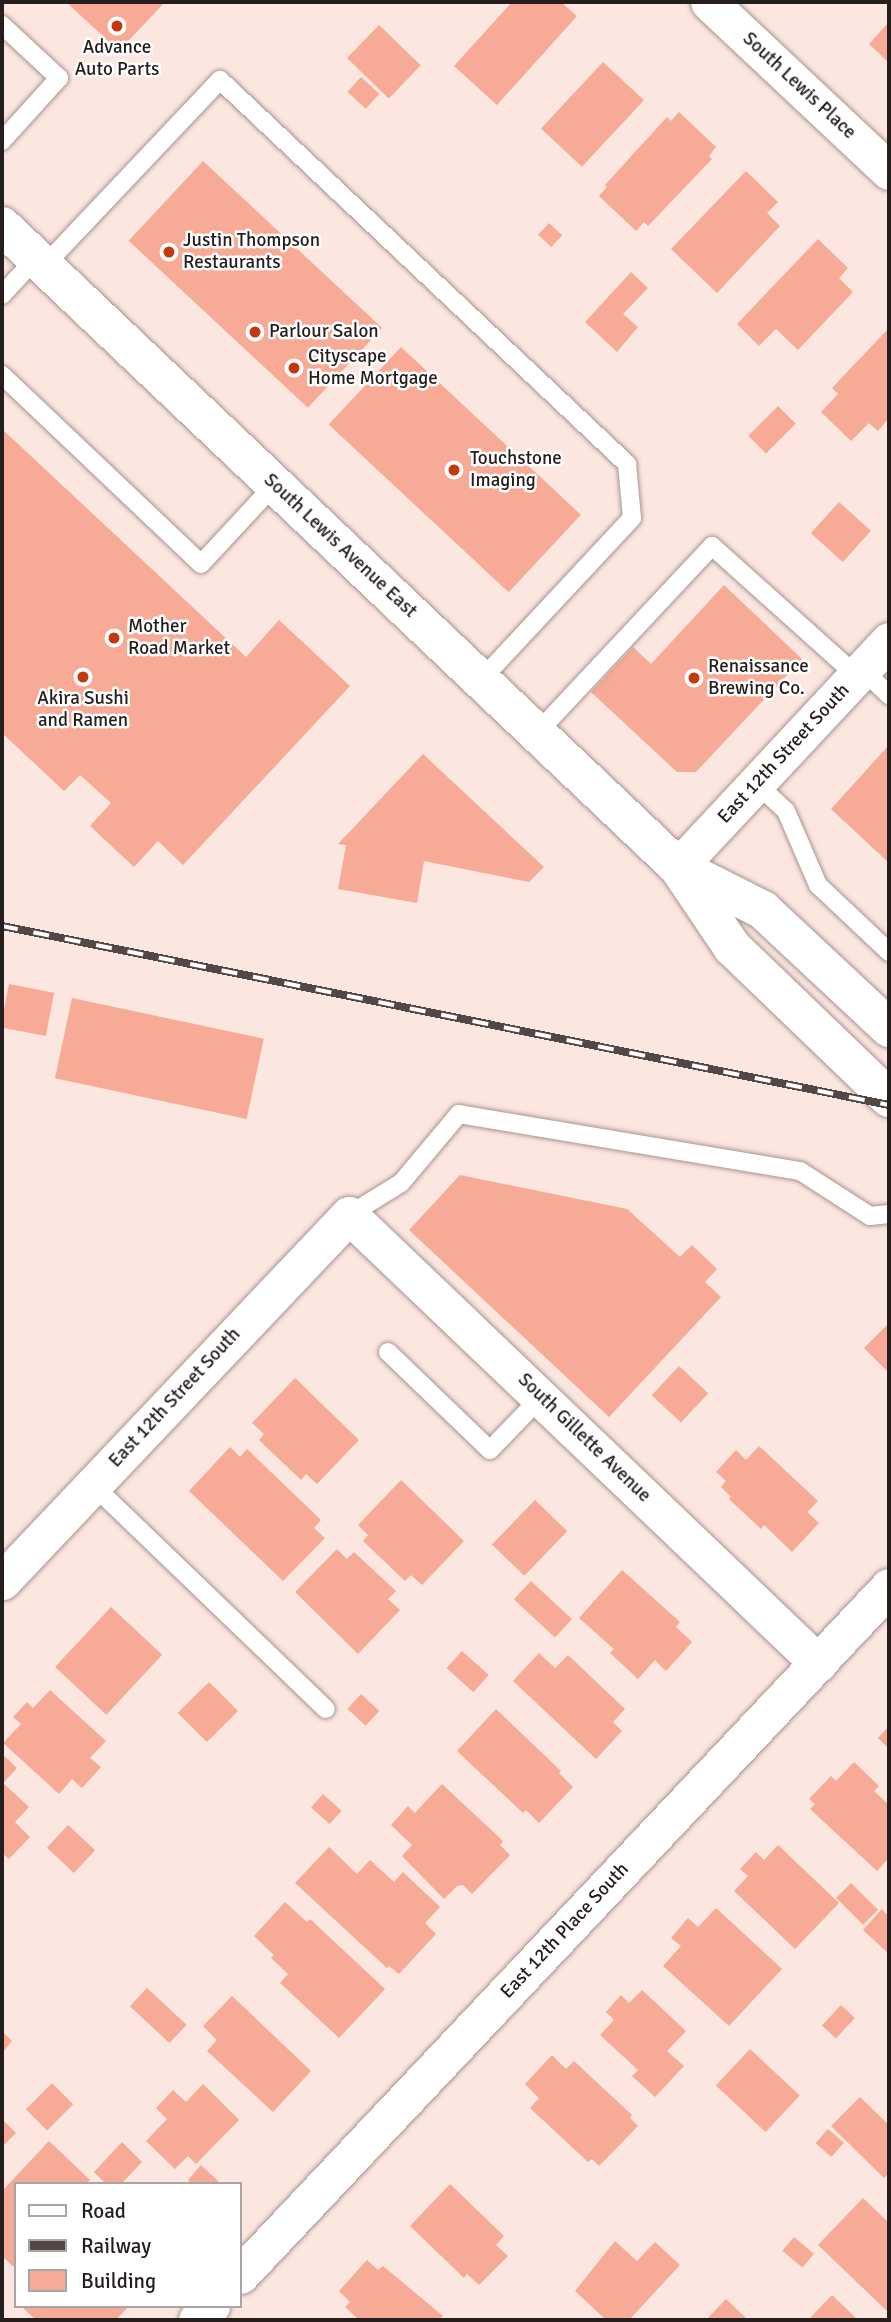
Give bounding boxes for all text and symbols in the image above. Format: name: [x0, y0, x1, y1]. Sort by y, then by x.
marker: Advance Auto Parts: [109, 18, 125, 34]
street label: South Lewis Place: [738, 28, 860, 144]
place label: Advance Auto Parts: [75, 37, 159, 81]
place label: Justin Thompson Restaurants: [183, 230, 320, 274]
marker: Justin Thompson Restaurants: [161, 244, 177, 260]
place label: Parlour Salon: [269, 321, 379, 343]
marker: Parlour Salon: [247, 324, 263, 340]
place label: Cityscape Home Mortgage: [308, 346, 438, 390]
marker: Cityscape Home Mortgage: [286, 360, 302, 376]
place label: Touchstone Imaging: [470, 448, 562, 492]
marker: Touchstone Imaging: [444, 460, 464, 480]
street label: South Lewis Avenue East: [259, 469, 421, 623]
place label: Mother Road Market: [128, 616, 230, 660]
marker: Mother Road Market: [106, 630, 122, 646]
place label: Renaissance Brewing Co.: [708, 656, 809, 700]
marker: Akira Sushi and Ramen: [75, 669, 91, 685]
marker: Renaissance Brewing Co.: [686, 670, 702, 686]
street label: East 12th Street South: [713, 679, 855, 829]
place label: Akira Sushi and Ramen: [37, 688, 129, 732]
street label: East 12th Street South: [104, 1323, 246, 1473]
street label: South Gillette Avenue: [513, 1369, 655, 1507]
street label: East 12th Place South: [496, 1858, 634, 2004]
legend: [14, 2182, 242, 2308]
text: Road: [81, 2198, 126, 2224]
text: Railway: [81, 2233, 151, 2259]
text: Building: [81, 2268, 156, 2294]

